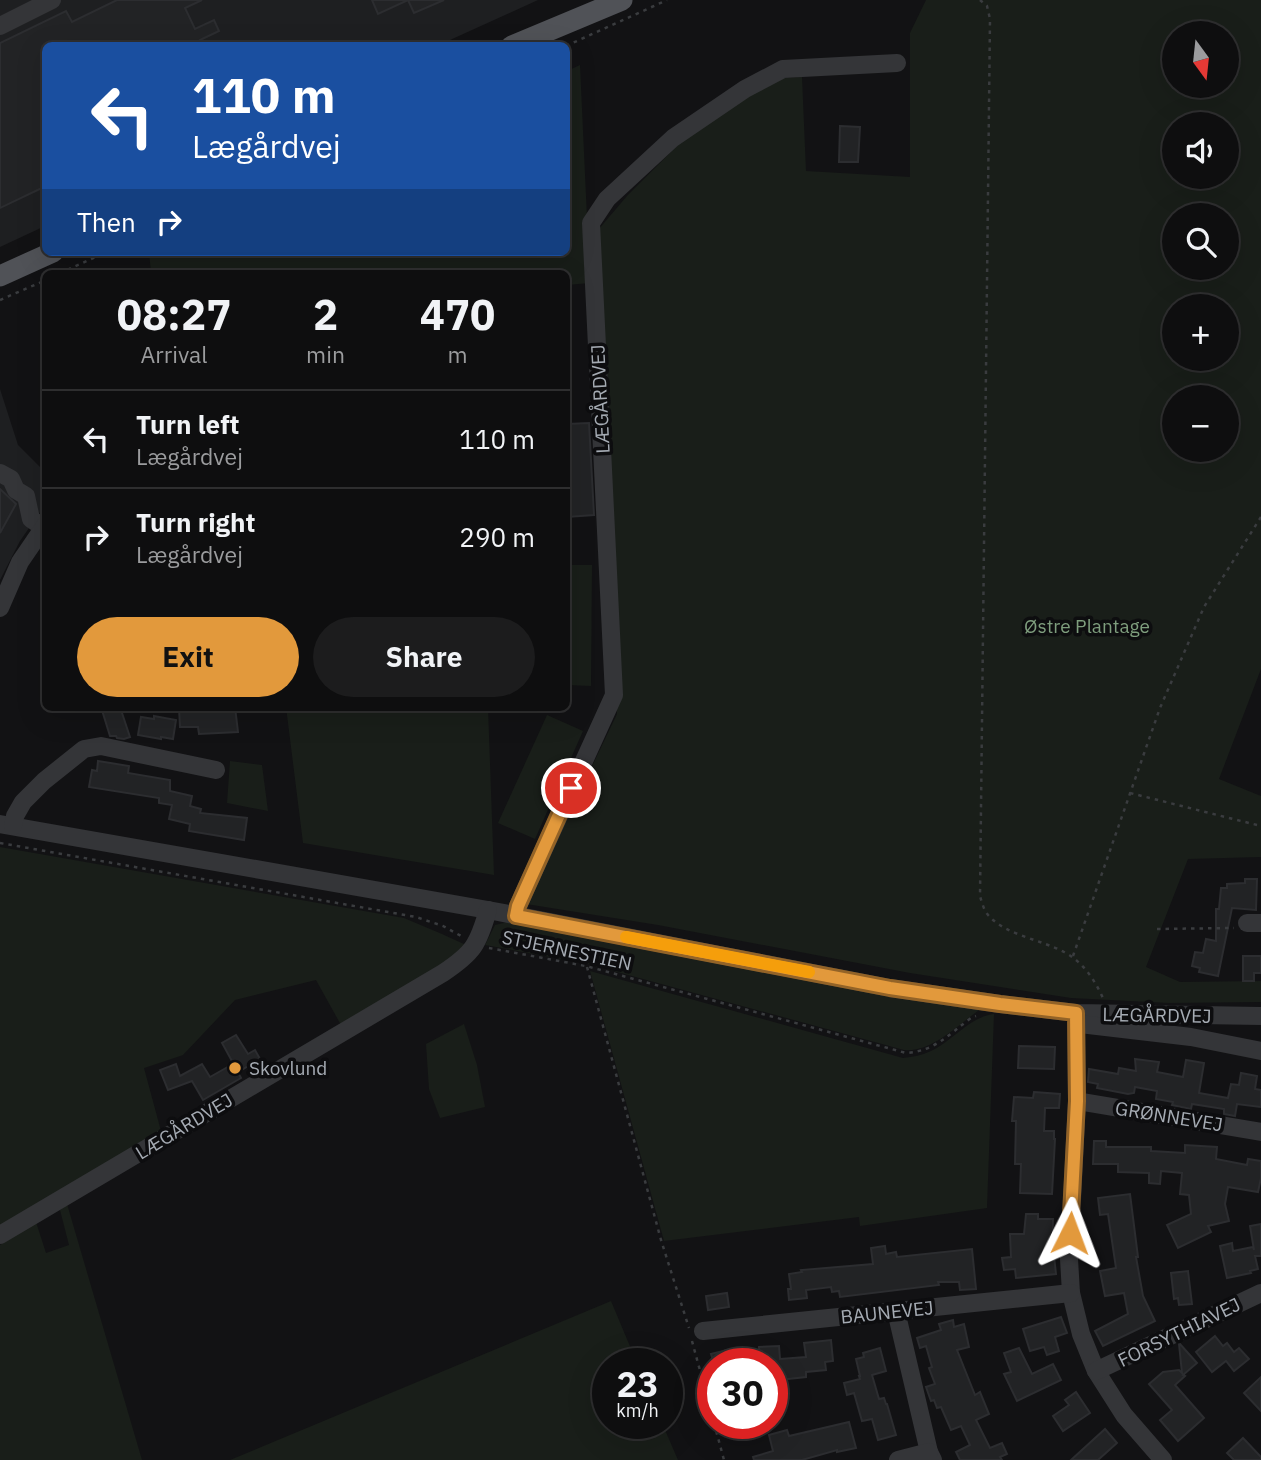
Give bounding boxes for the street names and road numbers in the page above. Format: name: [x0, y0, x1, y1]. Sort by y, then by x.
street label: LÆGÅRDVEJ: [585, 344, 615, 454]
street label: STJERNESTIEN: [500, 925, 634, 975]
street label: LÆGÅRDVEJ: [1102, 1002, 1212, 1028]
street label: LÆGÅRDVEJ: [131, 1088, 237, 1164]
street label: GRØNNEVEJ: [1114, 1096, 1224, 1136]
street label: FORSYTHIAVEJ: [1114, 1292, 1244, 1372]
street label: BAUNEVEJ: [839, 1295, 935, 1329]

